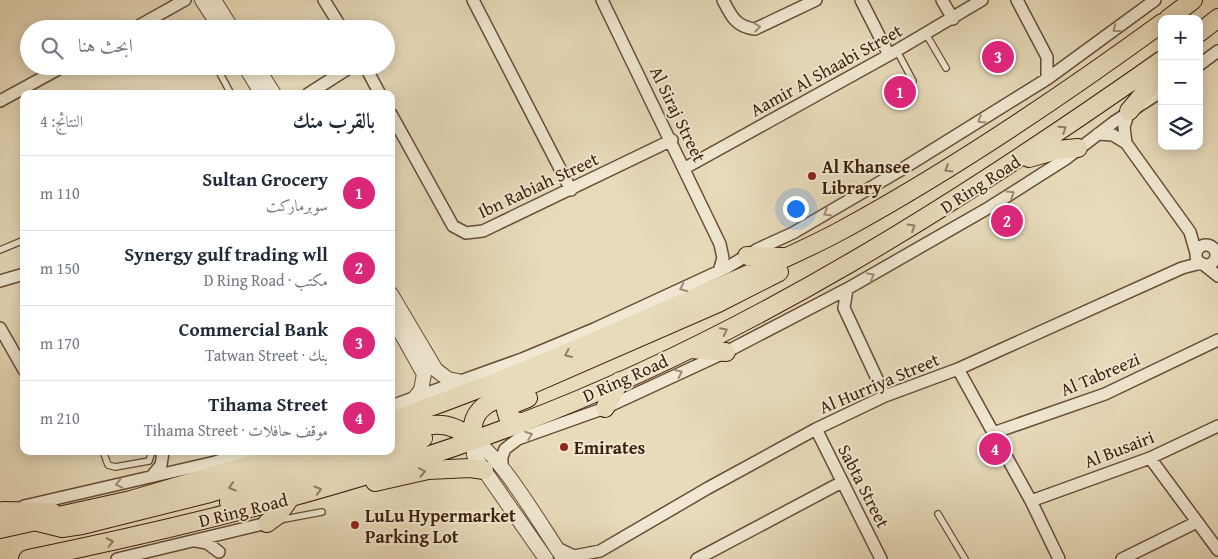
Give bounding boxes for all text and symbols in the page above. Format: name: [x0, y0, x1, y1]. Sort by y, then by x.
map controls: [1158, 15, 1203, 150]
button: +: [1158, 15, 1203, 60]
street label: Aamir Al Shaabi Street: [745, 17, 908, 123]
search box: [20, 20, 395, 75]
one-way arrow: [753, 22, 761, 33]
one-way arrow: [1112, 23, 1122, 32]
text: ابحث هنا: [78, 31, 133, 59]
icon: search: [38, 34, 66, 62]
pin: 3: [982, 38, 1014, 76]
button: −: [1158, 60, 1203, 105]
street label: Al Siraj Street: [643, 61, 713, 167]
pin: 1: [884, 73, 916, 111]
text: بالقرب منك: [293, 105, 375, 136]
button: layers: [1158, 105, 1203, 150]
text: النتائج: 4: [40, 109, 83, 133]
one-way arrow: [977, 113, 986, 123]
one-way arrow: [1057, 126, 1066, 135]
street label: Ibn Rabiah Street: [473, 145, 603, 225]
street label: D Ring Road: [934, 148, 1026, 220]
place label: Al Khansee Library: [822, 153, 910, 201]
one-way arrow: [944, 162, 953, 172]
text: Sultan Grocery: [202, 165, 328, 193]
marker: Al Khansee Library: [806, 170, 818, 182]
text: 110 m: [40, 181, 80, 205]
text: 1: [355, 181, 363, 205]
one-way arrow: [1005, 190, 1014, 200]
text: سوبرماركت: [266, 193, 328, 217]
your location: [783, 196, 809, 222]
pin: 2: [991, 202, 1023, 240]
one-way arrow: [824, 207, 833, 217]
one-way arrow: [906, 224, 915, 234]
text: Synergy gulf trading wll: [124, 240, 328, 268]
text: 150 m: [40, 256, 80, 280]
text: 2: [355, 256, 363, 280]
text: مكتب · D Ring Road: [204, 268, 328, 292]
one-way arrow: [865, 272, 874, 282]
one-way arrow: [679, 282, 688, 292]
text: Commercial Bank: [179, 315, 328, 343]
one-way arrow: [719, 327, 728, 337]
text: 170 m: [40, 331, 80, 355]
text: 3: [355, 331, 363, 355]
text: بنك · Tatwan Street: [205, 343, 328, 367]
street label: Al Hurriya Street: [815, 345, 944, 420]
street label: Al Tabreezi: [1056, 345, 1144, 403]
one-way arrow: [564, 347, 573, 358]
street label: D Ring Road: [578, 347, 672, 409]
one-way arrow: [674, 369, 683, 380]
text: Tihama Street: [208, 390, 328, 418]
text: 210 m: [40, 406, 80, 430]
text: 4: [355, 406, 363, 430]
text: موقف حافلات · Tihama Street: [144, 418, 328, 442]
street label: Al Busairi: [1080, 423, 1158, 475]
pin: 4: [979, 430, 1011, 468]
one-way arrow: [524, 431, 533, 441]
place label: Emirates: [574, 434, 646, 461]
street label: Sabta Street: [831, 439, 897, 533]
marker: Emirates: [558, 441, 570, 453]
one-way arrow: [418, 467, 427, 477]
one-way arrow: [114, 478, 123, 489]
one-way arrow: [228, 481, 237, 492]
street label: D Ring Road: [196, 486, 291, 534]
one-way arrow: [314, 486, 322, 496]
place label: LuLu Hypermarket Parking Lot: [365, 502, 516, 550]
marker: LuLu Hypermarket Parking Lot: [349, 519, 361, 531]
one-way arrow: [105, 537, 114, 548]

